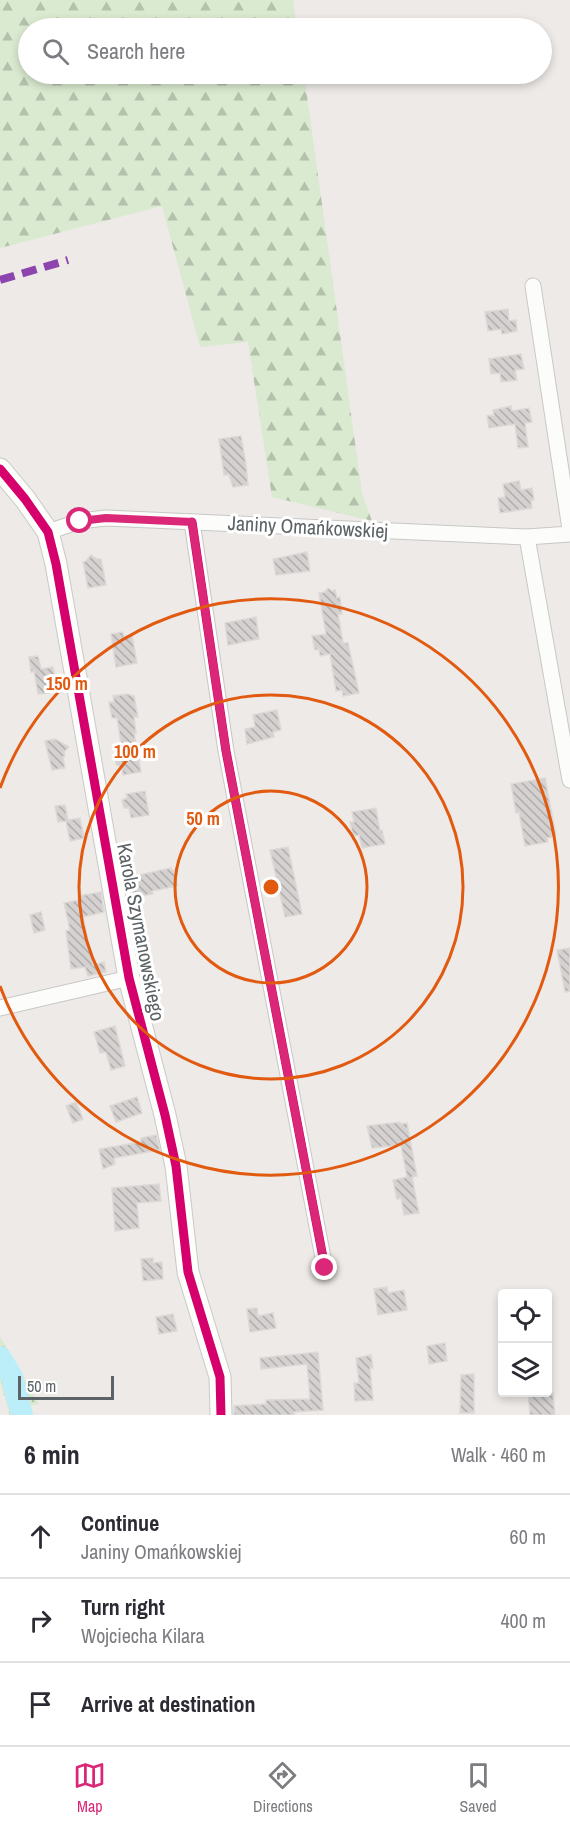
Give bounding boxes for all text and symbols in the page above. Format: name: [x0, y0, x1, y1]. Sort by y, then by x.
search box: [18, 18, 552, 84]
icon: search: [39, 35, 72, 68]
text: Search here: [87, 36, 185, 66]
route start: [66, 507, 92, 533]
street label: Janiny Omańkowskiej: [227, 509, 389, 544]
text: 150 m: [46, 671, 88, 696]
text: 100 m: [114, 739, 156, 764]
text: 50 m: [186, 806, 220, 831]
street label: Karola Szymanowskiego: [111, 841, 172, 1023]
centre of rings: [261, 877, 281, 897]
route end: [311, 1254, 337, 1280]
map controls: [498, 1289, 552, 1397]
button: locate: [498, 1289, 552, 1343]
button: layers: [498, 1343, 552, 1397]
scale bar: [18, 1373, 114, 1400]
text: 50 m: [27, 1375, 56, 1397]
text: 6 min: [24, 1437, 80, 1472]
text: Walk · 460 m: [451, 1441, 546, 1468]
text: Continue: [81, 1508, 159, 1538]
icon: ahead: [24, 1520, 57, 1553]
text: 60 m: [510, 1523, 546, 1550]
text: Janiny Omańkowskiej: [81, 1538, 241, 1565]
text: Turn right: [81, 1592, 165, 1622]
icon: right: [24, 1604, 57, 1637]
text: 400 m: [500, 1607, 546, 1634]
text: Wojciecha Kilara: [81, 1622, 205, 1649]
icon: arrive: [24, 1688, 57, 1721]
text: Arrive at destination: [81, 1689, 255, 1719]
tab: Map: [73, 1759, 106, 1817]
tab: Directions: [253, 1759, 313, 1817]
tab: Saved: [459, 1759, 497, 1817]

